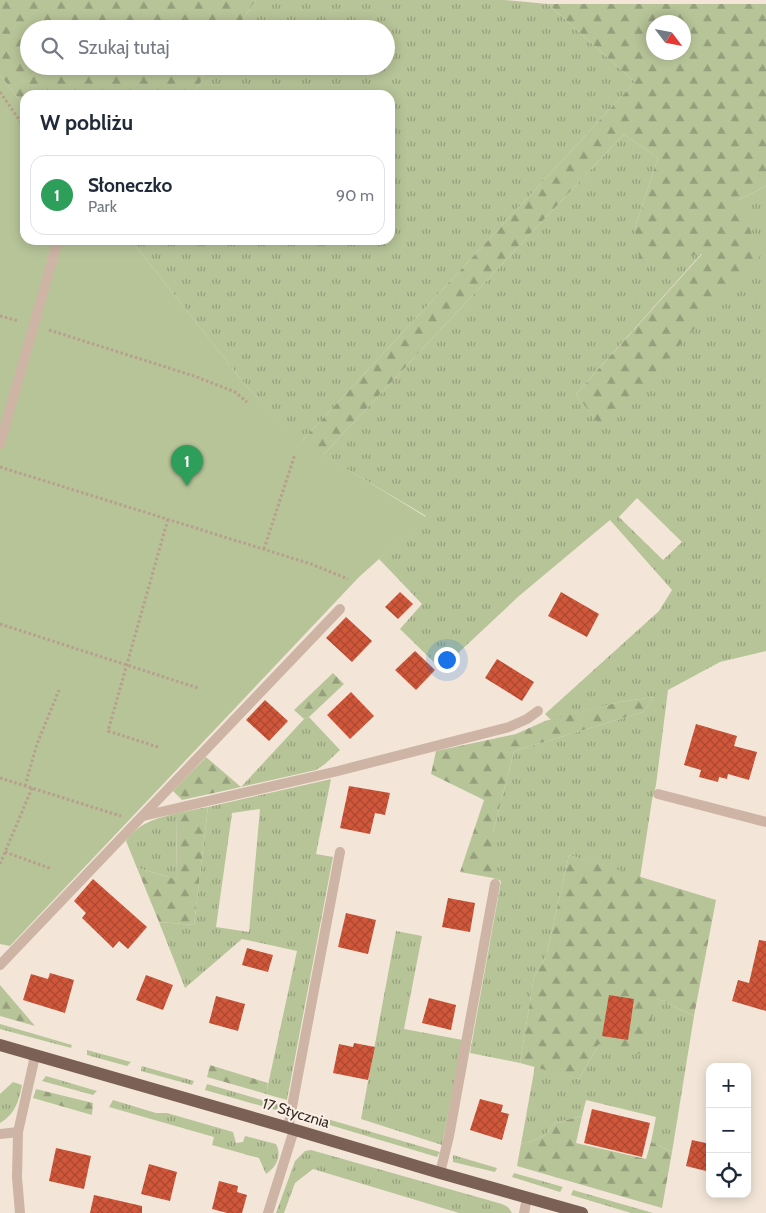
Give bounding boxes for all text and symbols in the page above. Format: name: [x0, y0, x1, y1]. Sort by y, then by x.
north arrow: [646, 15, 691, 60]
search box: [20, 20, 395, 75]
icon: search: [38, 34, 66, 62]
text: Szukaj tutaj: [78, 36, 170, 59]
text: W pobliżu: [40, 110, 133, 135]
text: Słoneczko: [88, 174, 172, 197]
text: 1: [54, 186, 60, 205]
text: 90 m: [336, 186, 374, 205]
text: Park: [88, 197, 117, 216]
pin: 1: [171, 445, 203, 486]
your location: [434, 647, 460, 673]
map controls: [706, 1063, 751, 1198]
button: +: [706, 1063, 751, 1108]
street label: 17 Stycznia: [260, 1094, 333, 1132]
button: −: [706, 1108, 751, 1153]
button: locate: [706, 1153, 751, 1198]

